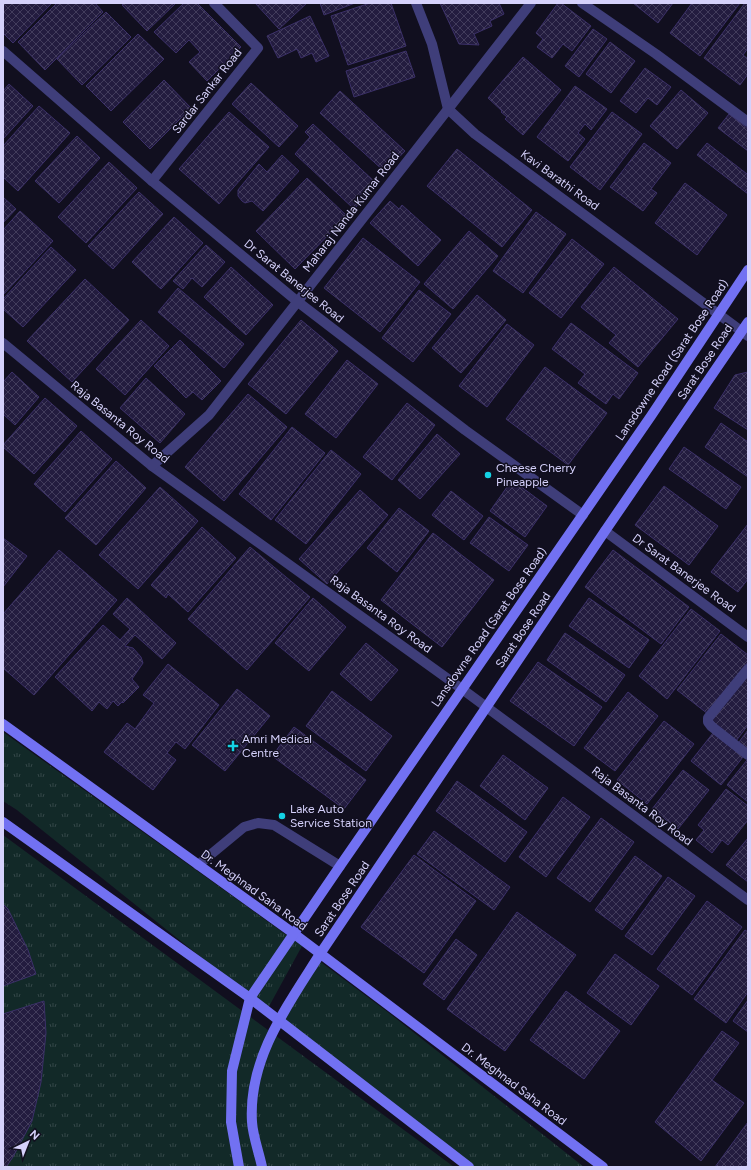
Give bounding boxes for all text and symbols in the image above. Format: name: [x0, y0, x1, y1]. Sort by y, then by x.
street label: Sardar Sankar Road: [169, 46, 245, 136]
street label: Kavi Barathi Road: [518, 147, 602, 213]
street label: Maharaj Nanda Kumar Road: [300, 149, 402, 275]
street label: Dr Sarat Banerjee Road: [241, 237, 347, 325]
street label: Lansdowne Road (Sarat Bose Road): [613, 277, 731, 443]
street label: Sarat Bose Road: [674, 321, 736, 403]
street label: Raja Basanta Roy Road: [68, 378, 172, 466]
place label: Cheese Cherry Pineapple: [496, 461, 577, 489]
marker: Cheese Cherry Pineapple: [483, 470, 493, 480]
street label: Dr Sarat Banerjee Road: [630, 531, 738, 615]
street label: Lansdowne Road (Sarat Bose Road): [428, 545, 550, 709]
street label: Raja Basanta Roy Road: [327, 572, 435, 656]
street label: Sarat Bose Road: [492, 589, 554, 671]
place label: Amri Medical Centre: [242, 732, 312, 760]
marker: Amri Medical Centre: [227, 740, 239, 752]
street label: Raja Basanta Roy Road: [589, 764, 695, 848]
place label: Lake Auto Service Station: [290, 802, 372, 830]
marker: Lake Auto Service Station: [277, 811, 287, 821]
street label: Dr. Meghnad Saha Road: [198, 847, 310, 933]
street label: Sarat Bose Road: [312, 859, 372, 939]
street label: Dr. Meghnad Saha Road: [459, 1040, 569, 1128]
north arrow: [8, 1122, 48, 1162]
text: N: [27, 1127, 42, 1143]

